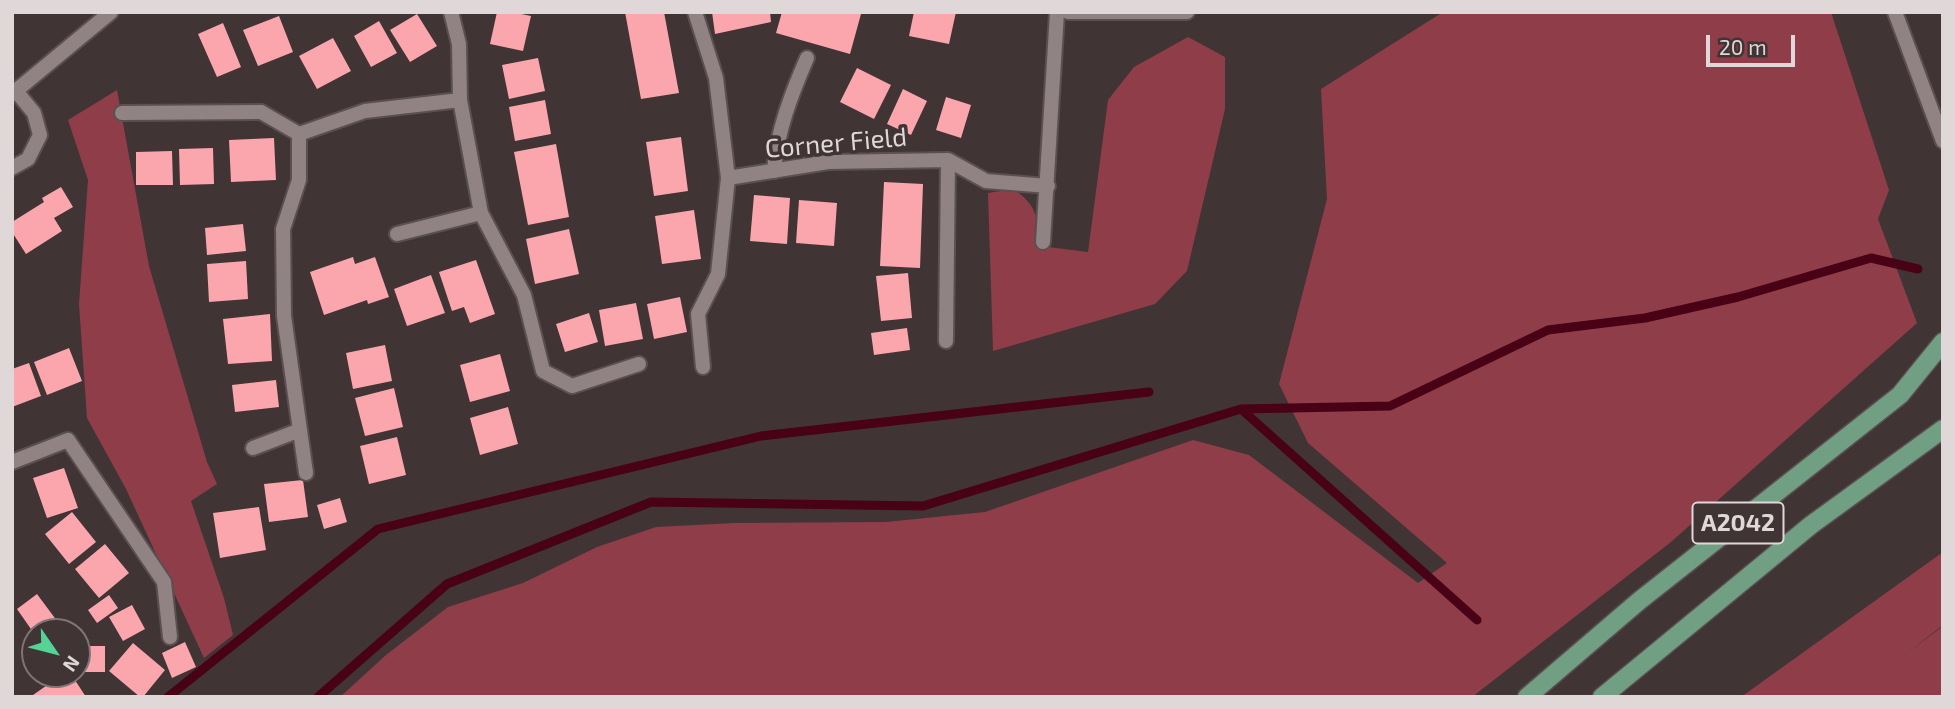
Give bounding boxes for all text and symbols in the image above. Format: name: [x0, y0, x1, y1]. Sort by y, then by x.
scale bar: [1710, 21, 1799, 65]
text: 20 m: [1719, 34, 1767, 59]
street label: Corner Field: [764, 121, 908, 165]
road number: A2042: [1692, 502, 1784, 544]
north arrow: [21, 618, 91, 688]
text: N: [59, 652, 85, 676]

